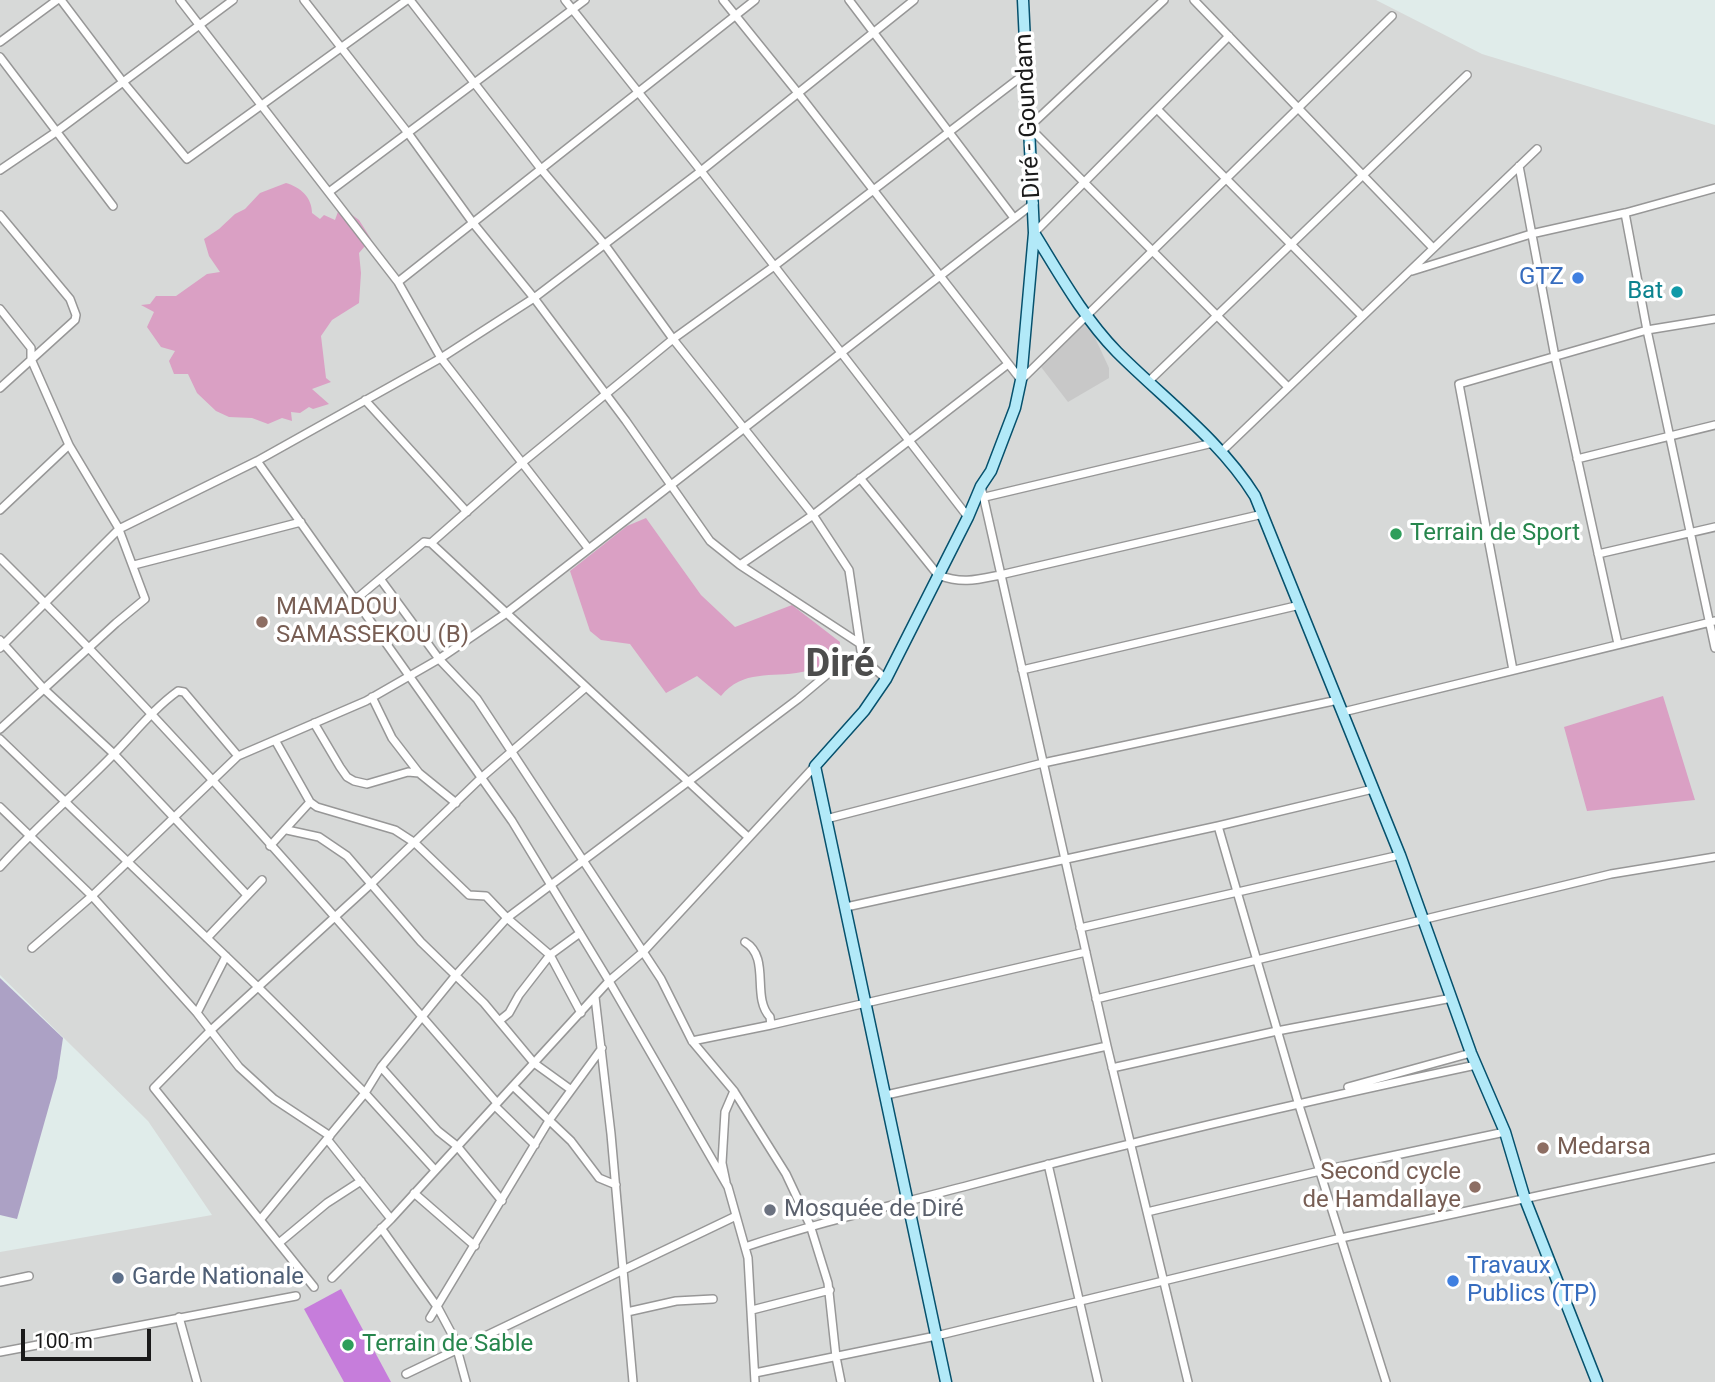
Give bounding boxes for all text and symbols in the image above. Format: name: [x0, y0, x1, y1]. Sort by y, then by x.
street label: Diré - Goundam: [1010, 33, 1048, 199]
place label: GTZ: [1519, 264, 1564, 292]
marker: GTZ: [1570, 270, 1586, 286]
place label: Bat: [1627, 278, 1663, 306]
marker: Bat: [1669, 284, 1685, 300]
place label: Terrain de Sport: [1410, 520, 1580, 548]
marker: Terrain de Sport: [1388, 526, 1404, 542]
place label: MAMADOU SAMASSEKOU (B): [276, 594, 469, 650]
marker: MAMADOU SAMASSEKOU (B): [254, 614, 270, 630]
district label: Diré: [806, 643, 874, 689]
place label: Medarsa: [1557, 1134, 1651, 1162]
marker: Medarsa: [1535, 1140, 1551, 1156]
place label: Second cycle de Hamdallaye: [1302, 1159, 1461, 1215]
marker: Second cycle de Hamdallaye: [1467, 1179, 1483, 1195]
place label: Mosquée de Diré: [784, 1196, 964, 1224]
marker: Mosquée de Diré: [762, 1202, 778, 1218]
place label: Travaux Publics (TP): [1467, 1253, 1597, 1309]
place label: Garde Nationale: [132, 1264, 304, 1292]
marker: Garde Nationale: [110, 1270, 126, 1286]
marker: Travaux Publics (TP): [1445, 1273, 1461, 1289]
scale bar: [24, 1316, 154, 1360]
text: 100 m: [34, 1329, 93, 1353]
place label: Terrain de Sable: [362, 1331, 533, 1359]
marker: Terrain de Sable: [340, 1337, 356, 1353]

